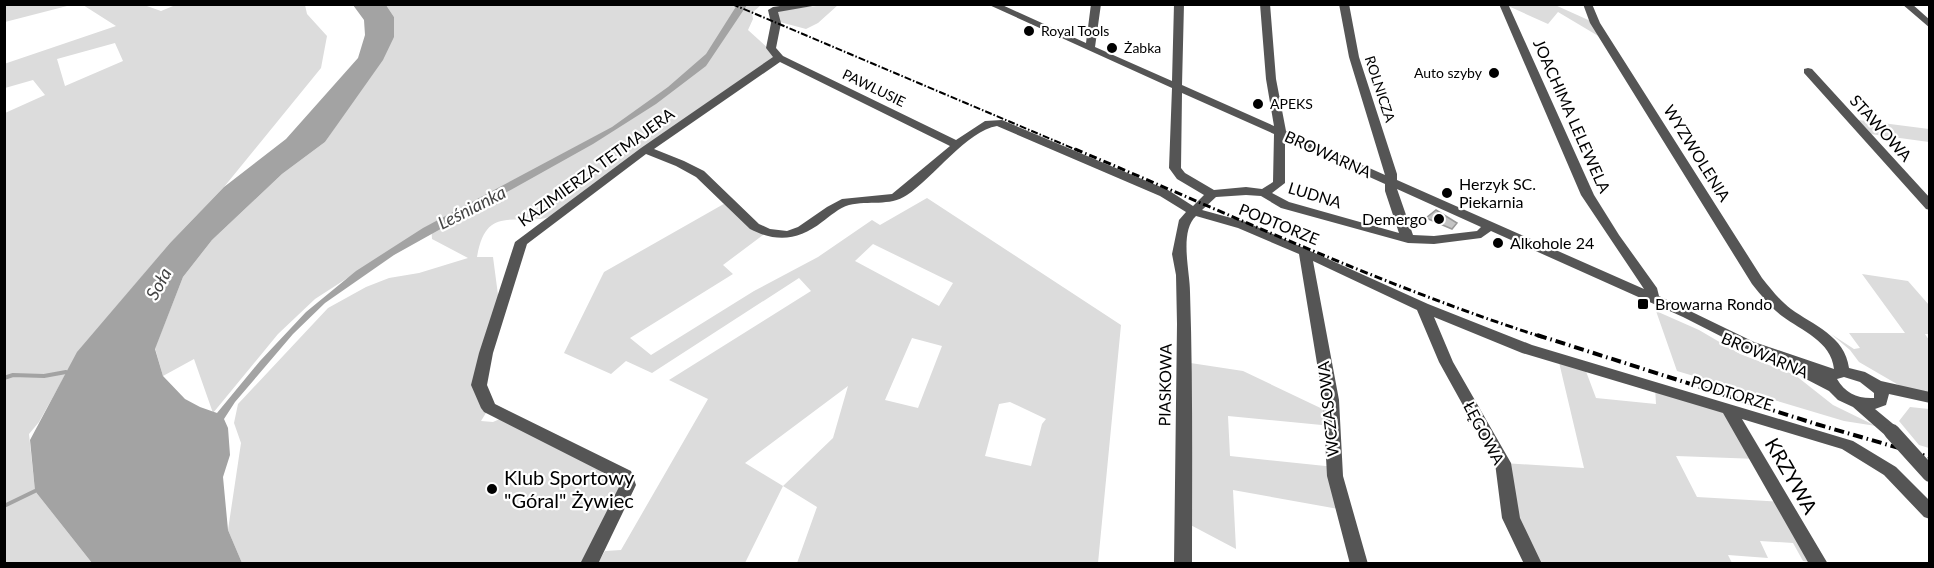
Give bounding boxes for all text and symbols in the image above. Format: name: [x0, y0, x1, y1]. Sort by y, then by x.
place label: Royal Tools: [1041, 22, 1109, 39]
marker: Royal Tools: [1022, 24, 1036, 38]
street label: JOACHIMA LELEWELA: [1530, 36, 1615, 196]
place label: Żabka: [1124, 39, 1161, 56]
marker: Żabka: [1105, 41, 1119, 55]
street label: ROLNICZA: [1362, 53, 1399, 125]
place label: Auto szyby: [1414, 64, 1483, 81]
street label: PAWLUSIE: [840, 65, 908, 110]
marker: Auto szyby: [1487, 66, 1501, 80]
street label: STAWOWA: [1847, 90, 1916, 165]
place label: APEKS: [1270, 95, 1313, 112]
marker: APEKS: [1251, 97, 1265, 111]
street label: WYZWOLENIA: [1660, 101, 1735, 205]
street label: KAZIMIERZA TETMAJERA: [514, 103, 678, 230]
street label: BROWARNA: [1282, 126, 1375, 181]
place label: Herzyk SC. Piekarnia: [1459, 174, 1536, 211]
street label: LUDNA: [1286, 177, 1344, 212]
water label: Leśnianka: [434, 181, 509, 234]
marker: Herzyk SC. Piekarnia: [1440, 186, 1454, 200]
street label: PODTORZE: [1236, 199, 1322, 248]
place label: Demergo: [1362, 209, 1427, 228]
marker: Demergo: [1432, 212, 1446, 226]
place label: Alkohole 24: [1510, 233, 1594, 252]
marker: Alkohole 24: [1491, 236, 1505, 250]
water label: Soła: [141, 264, 176, 303]
place label: Browarna Rondo: [1655, 294, 1772, 313]
marker: Browarna Rondo: [1636, 297, 1650, 311]
street label: BROWARNA: [1719, 328, 1812, 381]
street label: PIASKOWA: [1154, 343, 1175, 427]
street label: WCZASOWA: [1313, 360, 1342, 458]
street label: PODTORZE: [1689, 371, 1775, 414]
street label: ŁĘGOWA: [1460, 398, 1509, 468]
street label: KRZYWA: [1761, 433, 1823, 518]
place label: Klub Sportowy "Góral" Żywiec: [504, 465, 635, 512]
marker: Klub Sportowy "Góral" Żywiec: [485, 482, 499, 496]

